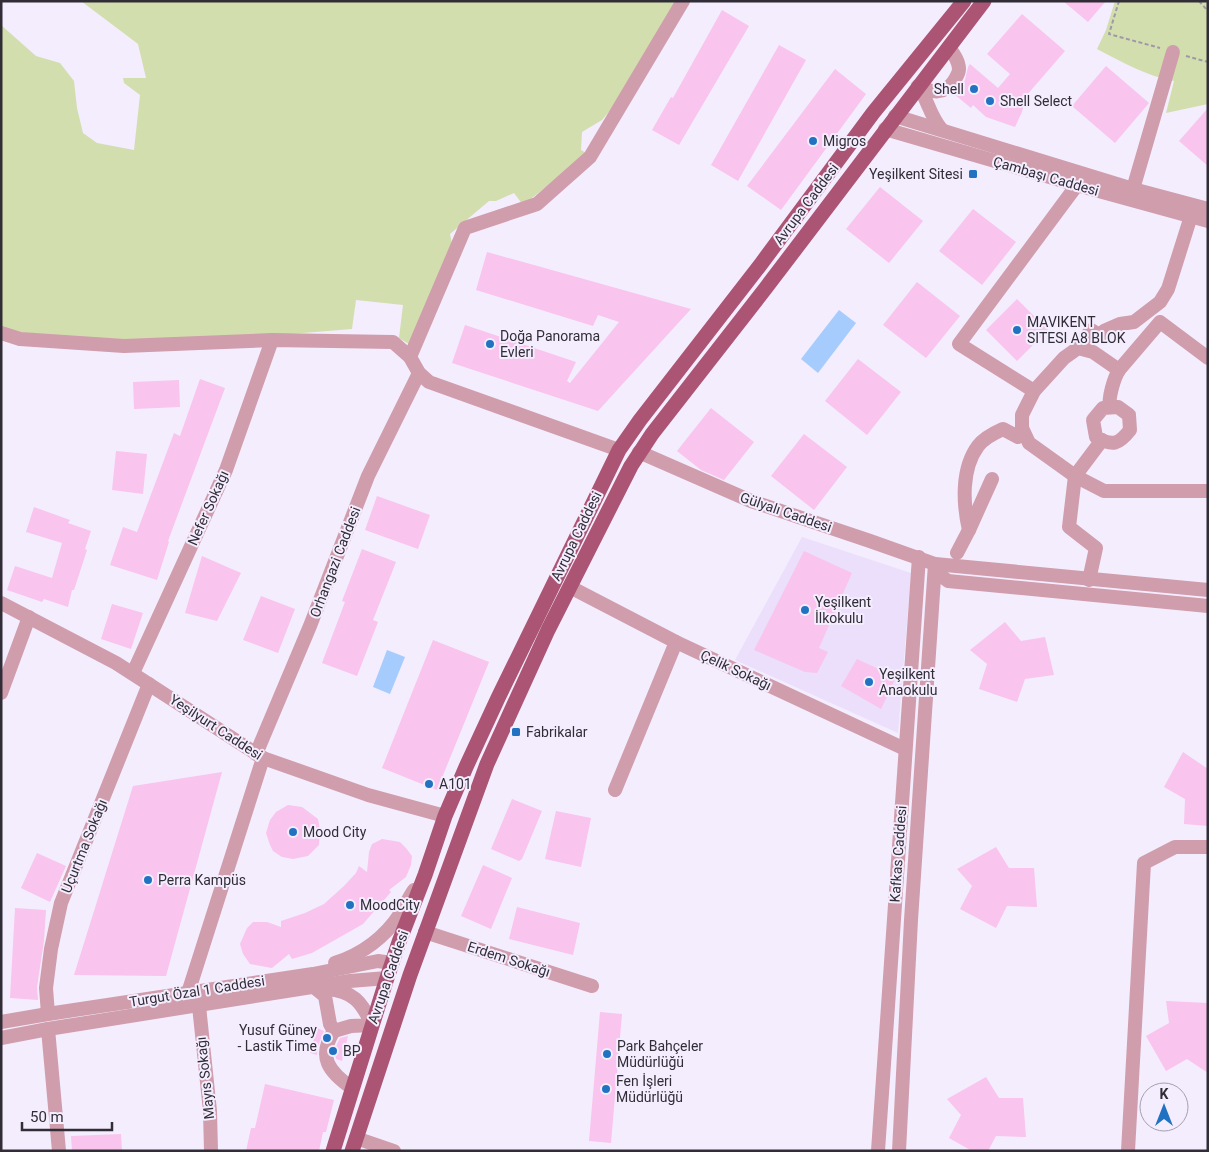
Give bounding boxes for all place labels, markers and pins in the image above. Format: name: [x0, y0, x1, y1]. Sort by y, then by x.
place label: Shell: [934, 81, 964, 97]
marker: Shell: [968, 83, 980, 95]
place label: Shell Select: [1000, 93, 1073, 109]
marker: Shell Select: [984, 95, 996, 107]
place label: Migros: [823, 133, 866, 149]
marker: Migros: [807, 135, 819, 147]
place label: Yeşilkent Sitesi: [869, 166, 963, 182]
marker: Yeşilkent Sitesi: [967, 168, 979, 180]
place label: MAVIKENT SITESI A8 BLOK: [1027, 314, 1126, 346]
marker: MAVIKENT SITESI A8 BLOK: [1011, 324, 1023, 336]
place label: Doğa Panorama Evleri: [500, 328, 600, 360]
marker: Doğa Panorama Evleri: [484, 338, 496, 350]
place label: Yeşilkent İlkokulu: [815, 594, 872, 626]
marker: Yeşilkent İlkokulu: [799, 604, 811, 616]
place label: Yeşilkent Anaokulu: [879, 666, 937, 698]
marker: Yeşilkent Anaokulu: [863, 676, 875, 688]
place label: Fabrikalar: [526, 724, 588, 740]
marker: Fabrikalar: [510, 726, 522, 738]
place label: A101: [439, 776, 472, 792]
marker: A101: [423, 778, 435, 790]
place label: Mood City: [303, 824, 367, 840]
marker: Mood City: [287, 826, 299, 838]
place label: Perra Kampüs: [158, 872, 246, 888]
marker: Perra Kampüs: [142, 874, 154, 886]
place label: MoodCity: [360, 897, 420, 913]
marker: MoodCity: [344, 899, 356, 911]
place label: Yusuf Güney - Lastik Time: [238, 1022, 317, 1054]
marker: Yusuf Güney - Lastik Time: [321, 1032, 333, 1044]
place label: Park Bahçeler Müdürlüğü: [617, 1038, 703, 1070]
place label: BP: [343, 1043, 361, 1059]
marker: BP: [327, 1045, 339, 1057]
marker: Park Bahçeler Müdürlüğü: [601, 1048, 613, 1060]
place label: Fen İşleri Müdürlüğü: [616, 1073, 683, 1105]
marker: Fen İşleri Müdürlüğü: [600, 1083, 612, 1095]

